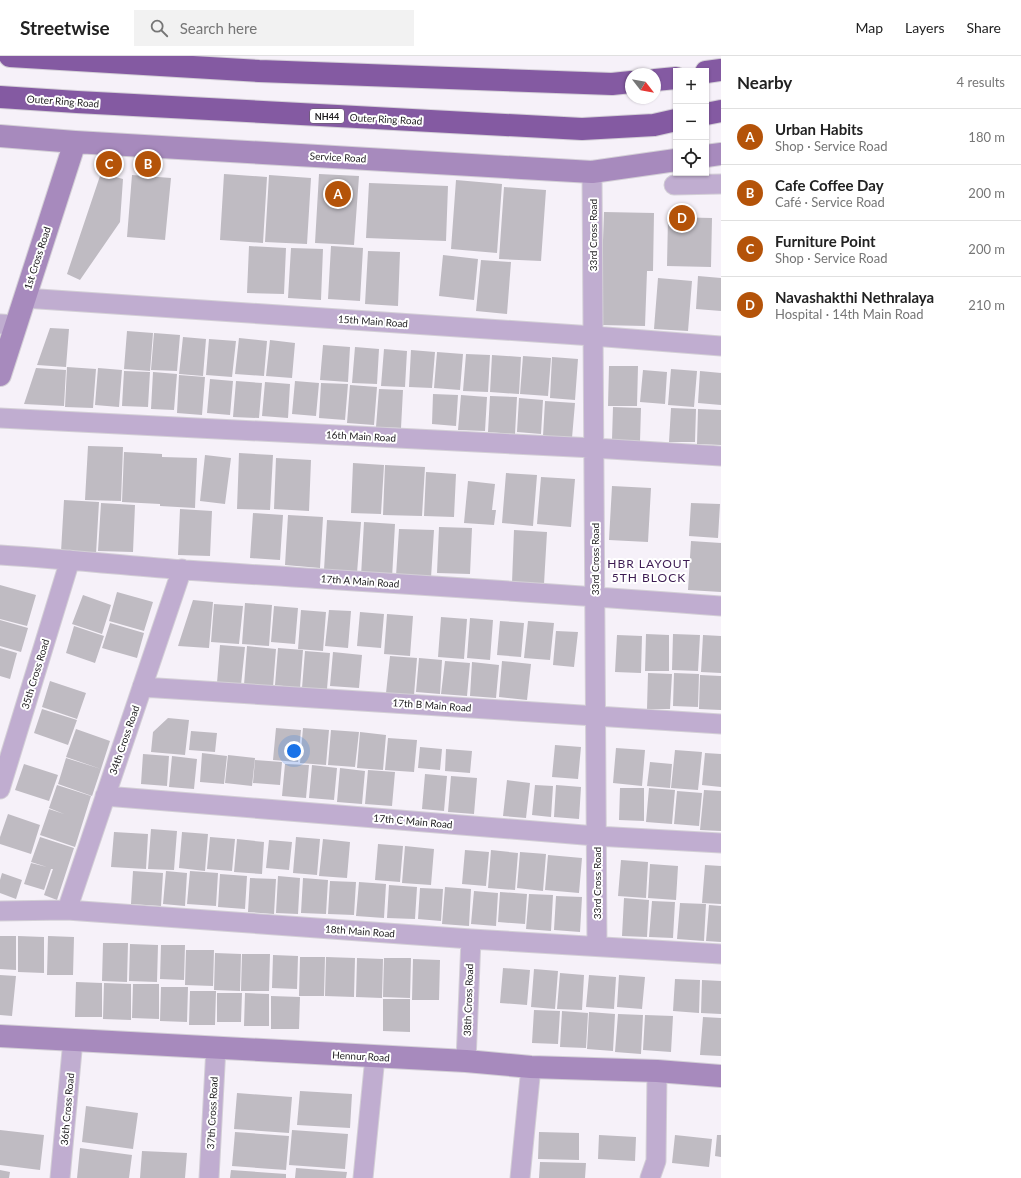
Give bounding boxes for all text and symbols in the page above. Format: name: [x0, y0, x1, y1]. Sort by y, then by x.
search box: [134, 10, 414, 46]
text: Streetwise: [20, 16, 110, 39]
icon: search: [148, 17, 170, 39]
text: Search here: [180, 19, 257, 37]
text: Map: [855, 19, 883, 36]
text: Layers: [905, 19, 945, 36]
text: Share: [967, 19, 1001, 36]
north arrow: [625, 68, 661, 104]
map controls: [673, 68, 709, 176]
button: +: [673, 68, 709, 104]
text: Nearby: [737, 72, 792, 93]
text: 4 results: [957, 74, 1005, 90]
street label: Outer Ring Road: [26, 92, 100, 110]
button: −: [673, 104, 709, 140]
road number: NH44: [310, 109, 344, 123]
street label: Outer Ring Road: [350, 111, 422, 127]
text: Urban Habits: [775, 120, 863, 138]
text: A: [745, 129, 755, 145]
text: 180 m: [968, 129, 1005, 145]
text: Shop · Service Road: [775, 138, 887, 154]
button: locate: [673, 140, 709, 176]
pin: C: [96, 149, 122, 179]
pin: B: [135, 149, 161, 179]
street label: Service Road: [309, 150, 367, 164]
text: Cafe Coffee Day: [775, 176, 884, 194]
pin: A: [325, 179, 351, 209]
text: B: [746, 185, 754, 201]
text: 200 m: [968, 185, 1005, 201]
text: Café · Service Road: [775, 194, 885, 210]
street label: 33rd Cross Road: [587, 199, 599, 271]
pin: D: [669, 203, 695, 233]
street label: 1st Cross Road: [21, 225, 53, 291]
text: Furniture Point: [775, 232, 876, 250]
text: C: [746, 241, 754, 257]
text: 200 m: [968, 241, 1005, 257]
text: Shop · Service Road: [775, 250, 887, 266]
text: Navashakthi Nethralaya: [775, 288, 934, 306]
text: D: [745, 297, 755, 313]
text: 210 m: [968, 297, 1005, 313]
text: Hospital · 14th Main Road: [775, 306, 924, 322]
street label: 15th Main Road: [338, 313, 408, 329]
street label: 16th Main Road: [326, 428, 396, 444]
street label: 33rd Cross Road: [589, 523, 601, 595]
district label: HBR LAYOUT 5TH BLOCK: [607, 556, 691, 585]
street label: 17th A Main Road: [320, 572, 400, 590]
street label: 35th Cross Road: [19, 638, 51, 710]
street label: 17th B Main Road: [392, 696, 472, 714]
street label: 34th Cross Road: [107, 704, 141, 776]
your location: [284, 741, 304, 761]
street label: 17th C Main Road: [373, 812, 453, 830]
street label: 33rd Cross Road: [591, 847, 603, 919]
street label: 18th Main Road: [325, 923, 395, 939]
street label: 38th Cross Road: [461, 964, 475, 1036]
street label: Hennur Road: [332, 1048, 390, 1064]
street label: 36th Cross Road: [58, 1072, 76, 1146]
street label: 37th Cross Road: [204, 1076, 220, 1150]

